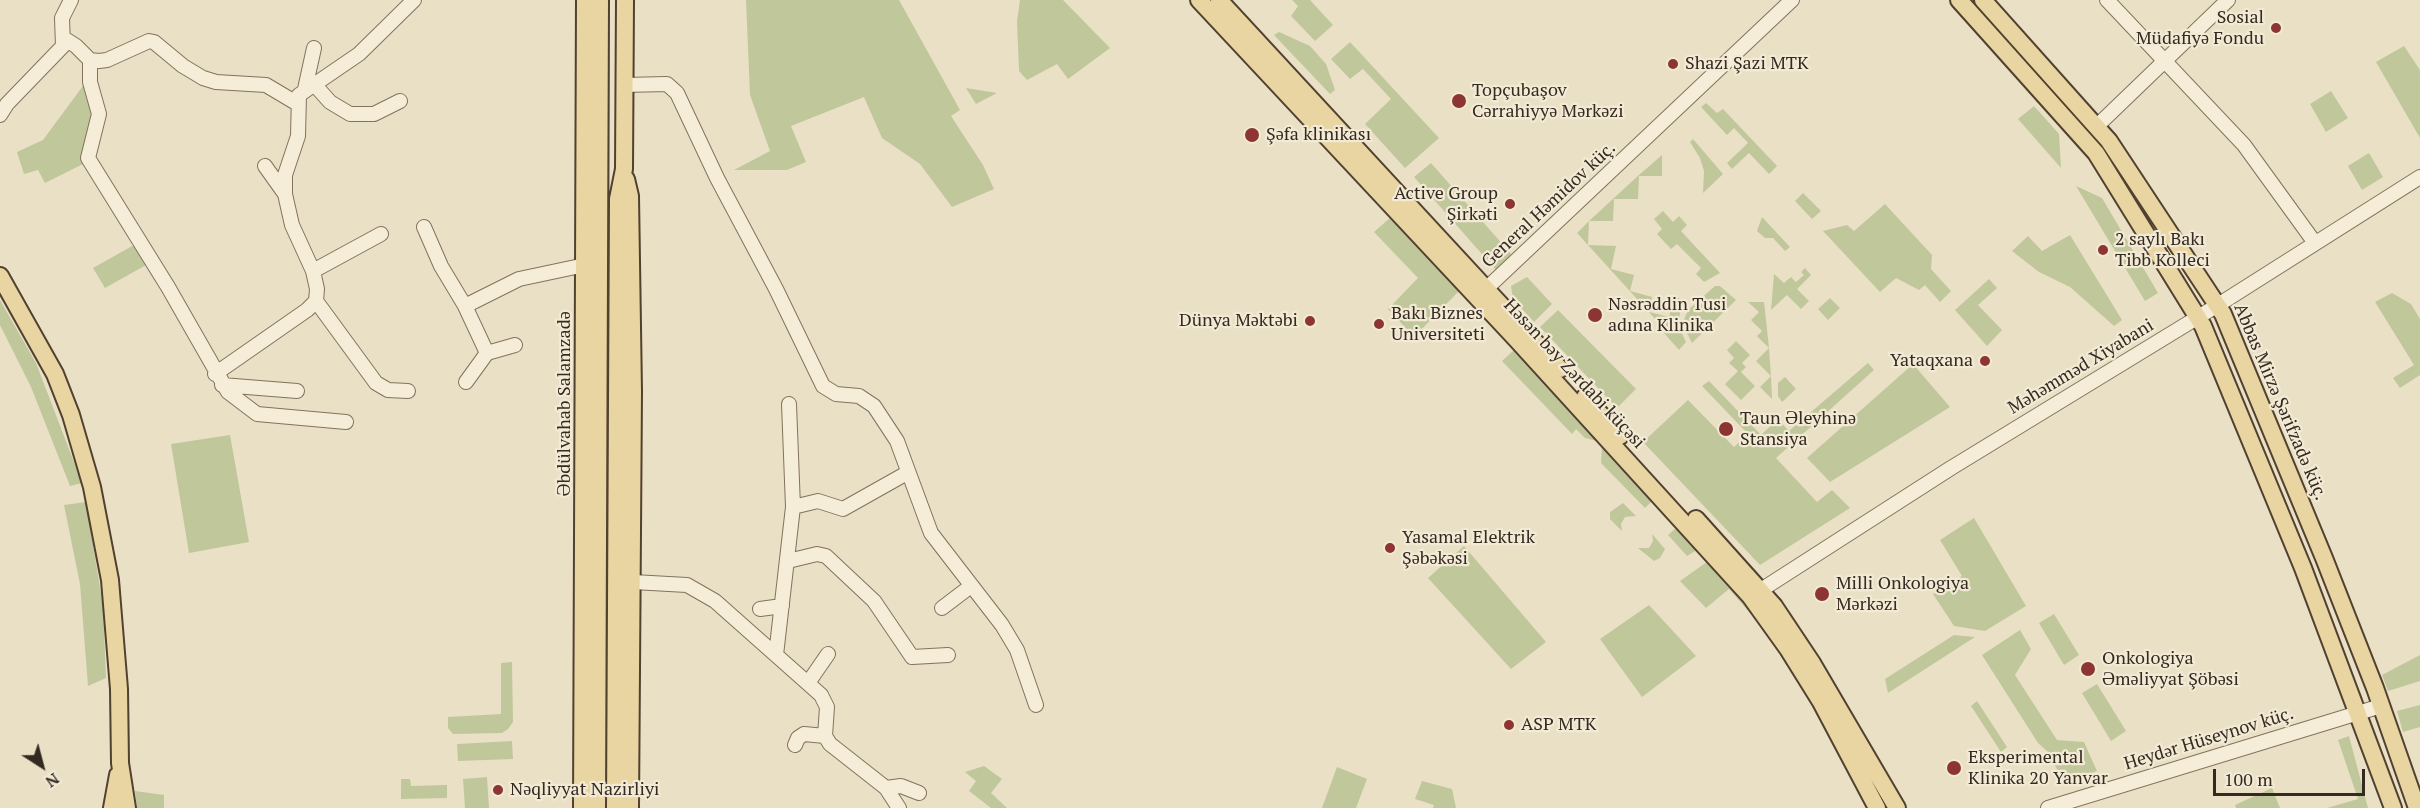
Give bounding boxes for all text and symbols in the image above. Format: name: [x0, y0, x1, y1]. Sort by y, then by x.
place label: Sosial Müdafiyə Fondu: [2136, 7, 2264, 50]
marker: Sosial Müdafiyə Fondu: [2269, 21, 2283, 35]
place label: Shazi Şazi MTK: [1685, 53, 1809, 75]
marker: Shazi Şazi MTK: [1666, 57, 1680, 71]
place label: Topçubaşov Cərrahiyyə Mərkəzi: [1472, 80, 1624, 122]
marker: Topçubaşov Cərrahiyyə Mərkəzi: [1450, 92, 1468, 110]
place label: Şəfa klinikası: [1266, 124, 1371, 146]
marker: Şəfa klinikası: [1243, 126, 1261, 144]
street label: General Həmidov küç.: [1478, 137, 1620, 273]
place label: Active Group Şirkəti: [1394, 183, 1498, 226]
marker: Active Group Şirkəti: [1503, 197, 1517, 211]
place label: 2 saylı Bakı Tibb Kolleci: [2115, 229, 2210, 272]
marker: 2 saylı Bakı Tibb Kolleci: [2096, 243, 2110, 257]
place label: Nəsrəddin Tusi adına Klinika: [1608, 294, 1726, 336]
street label: Həsən bəy Zərdabi küçəsi: [1499, 295, 1649, 453]
street label: Abbas Mirzə Şərifzadə küç.: [2229, 300, 2331, 504]
place label: Bakı Biznes Universiteti: [1391, 303, 1485, 346]
marker: Nəsrəddin Tusi adına Klinika: [1586, 306, 1604, 324]
place label: Dünya Məktəbi: [1179, 310, 1298, 332]
street label: Əbdülvahab Salamzadə: [554, 311, 576, 497]
marker: Dünya Məktəbi: [1303, 314, 1317, 328]
street label: Məhəmməd Xiyabani: [2004, 315, 2158, 419]
marker: Bakı Biznes Universiteti: [1372, 317, 1386, 331]
place label: Yataqxana: [1890, 350, 1973, 372]
marker: Yataqxana: [1978, 354, 1992, 368]
place label: Taun Əleyhinə Stansiya: [1740, 408, 1856, 450]
marker: Taun Əleyhinə Stansiya: [1717, 420, 1735, 438]
place label: Yasamal Elektrik Şəbəkəsi: [1402, 527, 1535, 570]
marker: Yasamal Elektrik Şəbəkəsi: [1383, 541, 1397, 555]
place label: Milli Onkologiya Mərkəzi: [1836, 573, 1969, 616]
marker: Milli Onkologiya Mərkəzi: [1813, 585, 1831, 603]
place label: Onkologiya Əməliyyat Şöbəsi: [2102, 648, 2239, 690]
marker: Onkologiya Əməliyyat Şöbəsi: [2079, 660, 2097, 678]
street label: Heydər Hüseynov küç.: [2122, 703, 2296, 775]
place label: ASP MTK: [1521, 714, 1596, 736]
marker: ASP MTK: [1502, 718, 1516, 732]
north arrow: [12, 736, 72, 796]
place label: Eksperimental Klinika 20 Yanvar: [1968, 747, 2108, 789]
scale bar: [2216, 757, 2368, 795]
marker: Eksperimental Klinika 20 Yanvar: [1945, 759, 1963, 777]
text: 100 m: [2224, 767, 2273, 791]
text: N: [41, 768, 64, 793]
place label: Nəqliyyat Nazirliyi: [510, 779, 659, 801]
marker: Nəqliyyat Nazirliyi: [491, 783, 505, 797]

